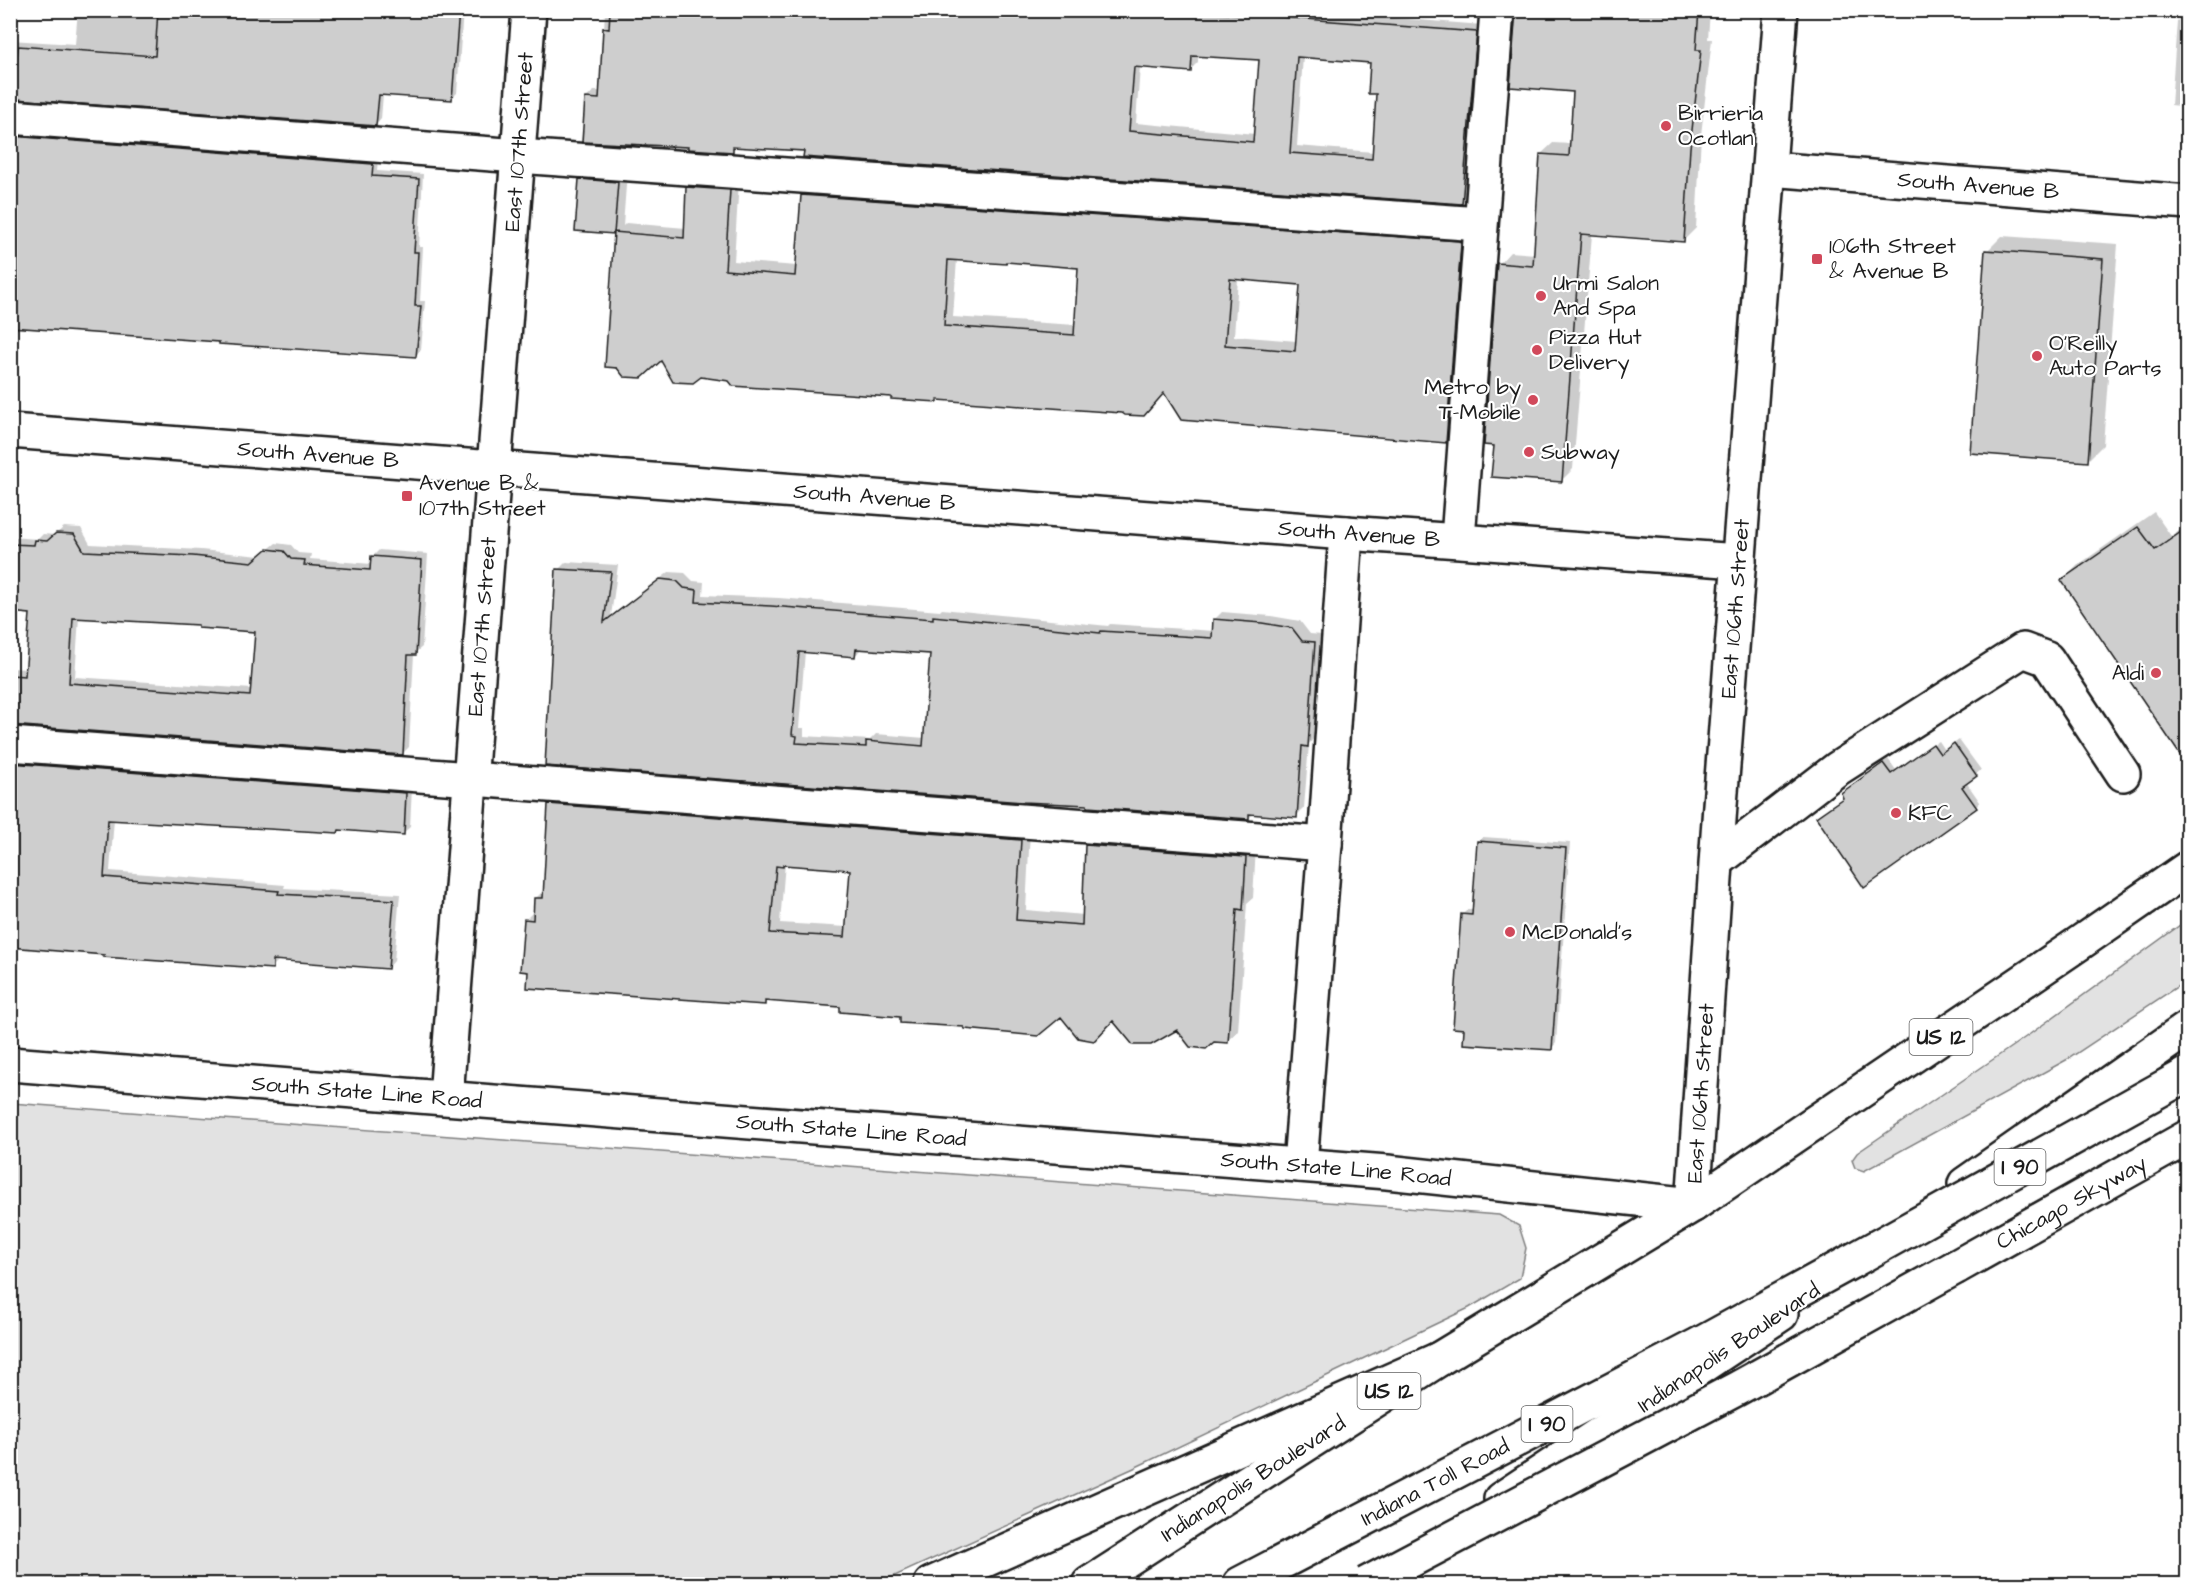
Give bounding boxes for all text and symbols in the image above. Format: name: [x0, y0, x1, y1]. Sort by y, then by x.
street label: East 107th Street: [497, 51, 541, 233]
place label: Birrieria Ocotlan: [1678, 98, 1763, 154]
marker: Birrieria Ocotlan: [1659, 119, 1673, 133]
street label: South Avenue B: [1896, 164, 2061, 207]
place label: 106th Street & Avenue B: [1829, 231, 1956, 287]
marker: 106th Street & Avenue B: [1810, 252, 1824, 266]
place label: Urmi Salon And Spa: [1553, 268, 1659, 324]
marker: Urmi Salon And Spa: [1534, 289, 1548, 303]
place label: Pizza Hut Delivery: [1549, 322, 1642, 379]
place label: O'Reilly Auto Parts: [2049, 328, 2162, 384]
marker: Pizza Hut Delivery: [1530, 343, 1544, 357]
marker: O'Reilly Auto Parts: [2030, 349, 2044, 363]
place label: Metro by T-Mobile: [1424, 372, 1521, 428]
marker: Metro by T-Mobile: [1526, 393, 1540, 407]
street label: South Avenue B: [236, 433, 401, 476]
place label: Subway: [1541, 437, 1620, 469]
marker: Subway: [1522, 445, 1536, 459]
place label: Avenue B & 107th Street: [419, 468, 546, 524]
street label: South Avenue B: [792, 475, 957, 519]
marker: Avenue B & 107th Street: [400, 489, 414, 503]
street label: South Avenue B: [1277, 512, 1441, 555]
street label: East 106th Street: [1713, 517, 1757, 699]
street label: East 107th Street: [460, 535, 504, 717]
place label: Aldi: [2112, 658, 2144, 689]
marker: Aldi: [2149, 666, 2163, 680]
place label: KFC: [1908, 798, 1953, 829]
marker: KFC: [1889, 806, 1903, 820]
place label: McDonald's: [1522, 917, 1632, 948]
marker: McDonald's: [1503, 925, 1517, 939]
street label: East 106th Street: [1679, 1002, 1722, 1184]
road number: US 12: [1910, 1019, 1972, 1055]
street label: South State Line Road: [251, 1068, 483, 1116]
street label: South State Line Road: [735, 1106, 968, 1154]
street label: South State Line Road: [1220, 1144, 1453, 1194]
street label: Chicago Skyway: [1990, 1148, 2153, 1257]
road number: I 90: [1994, 1149, 2046, 1185]
street label: Indianapolis Boulevard: [1632, 1275, 1826, 1421]
road number: US 12: [1358, 1373, 1420, 1409]
road number: I 90: [1522, 1406, 1572, 1442]
street label: Indianapolis Boulevard: [1155, 1408, 1352, 1550]
street label: Indiana Toll Road: [1355, 1431, 1515, 1534]

